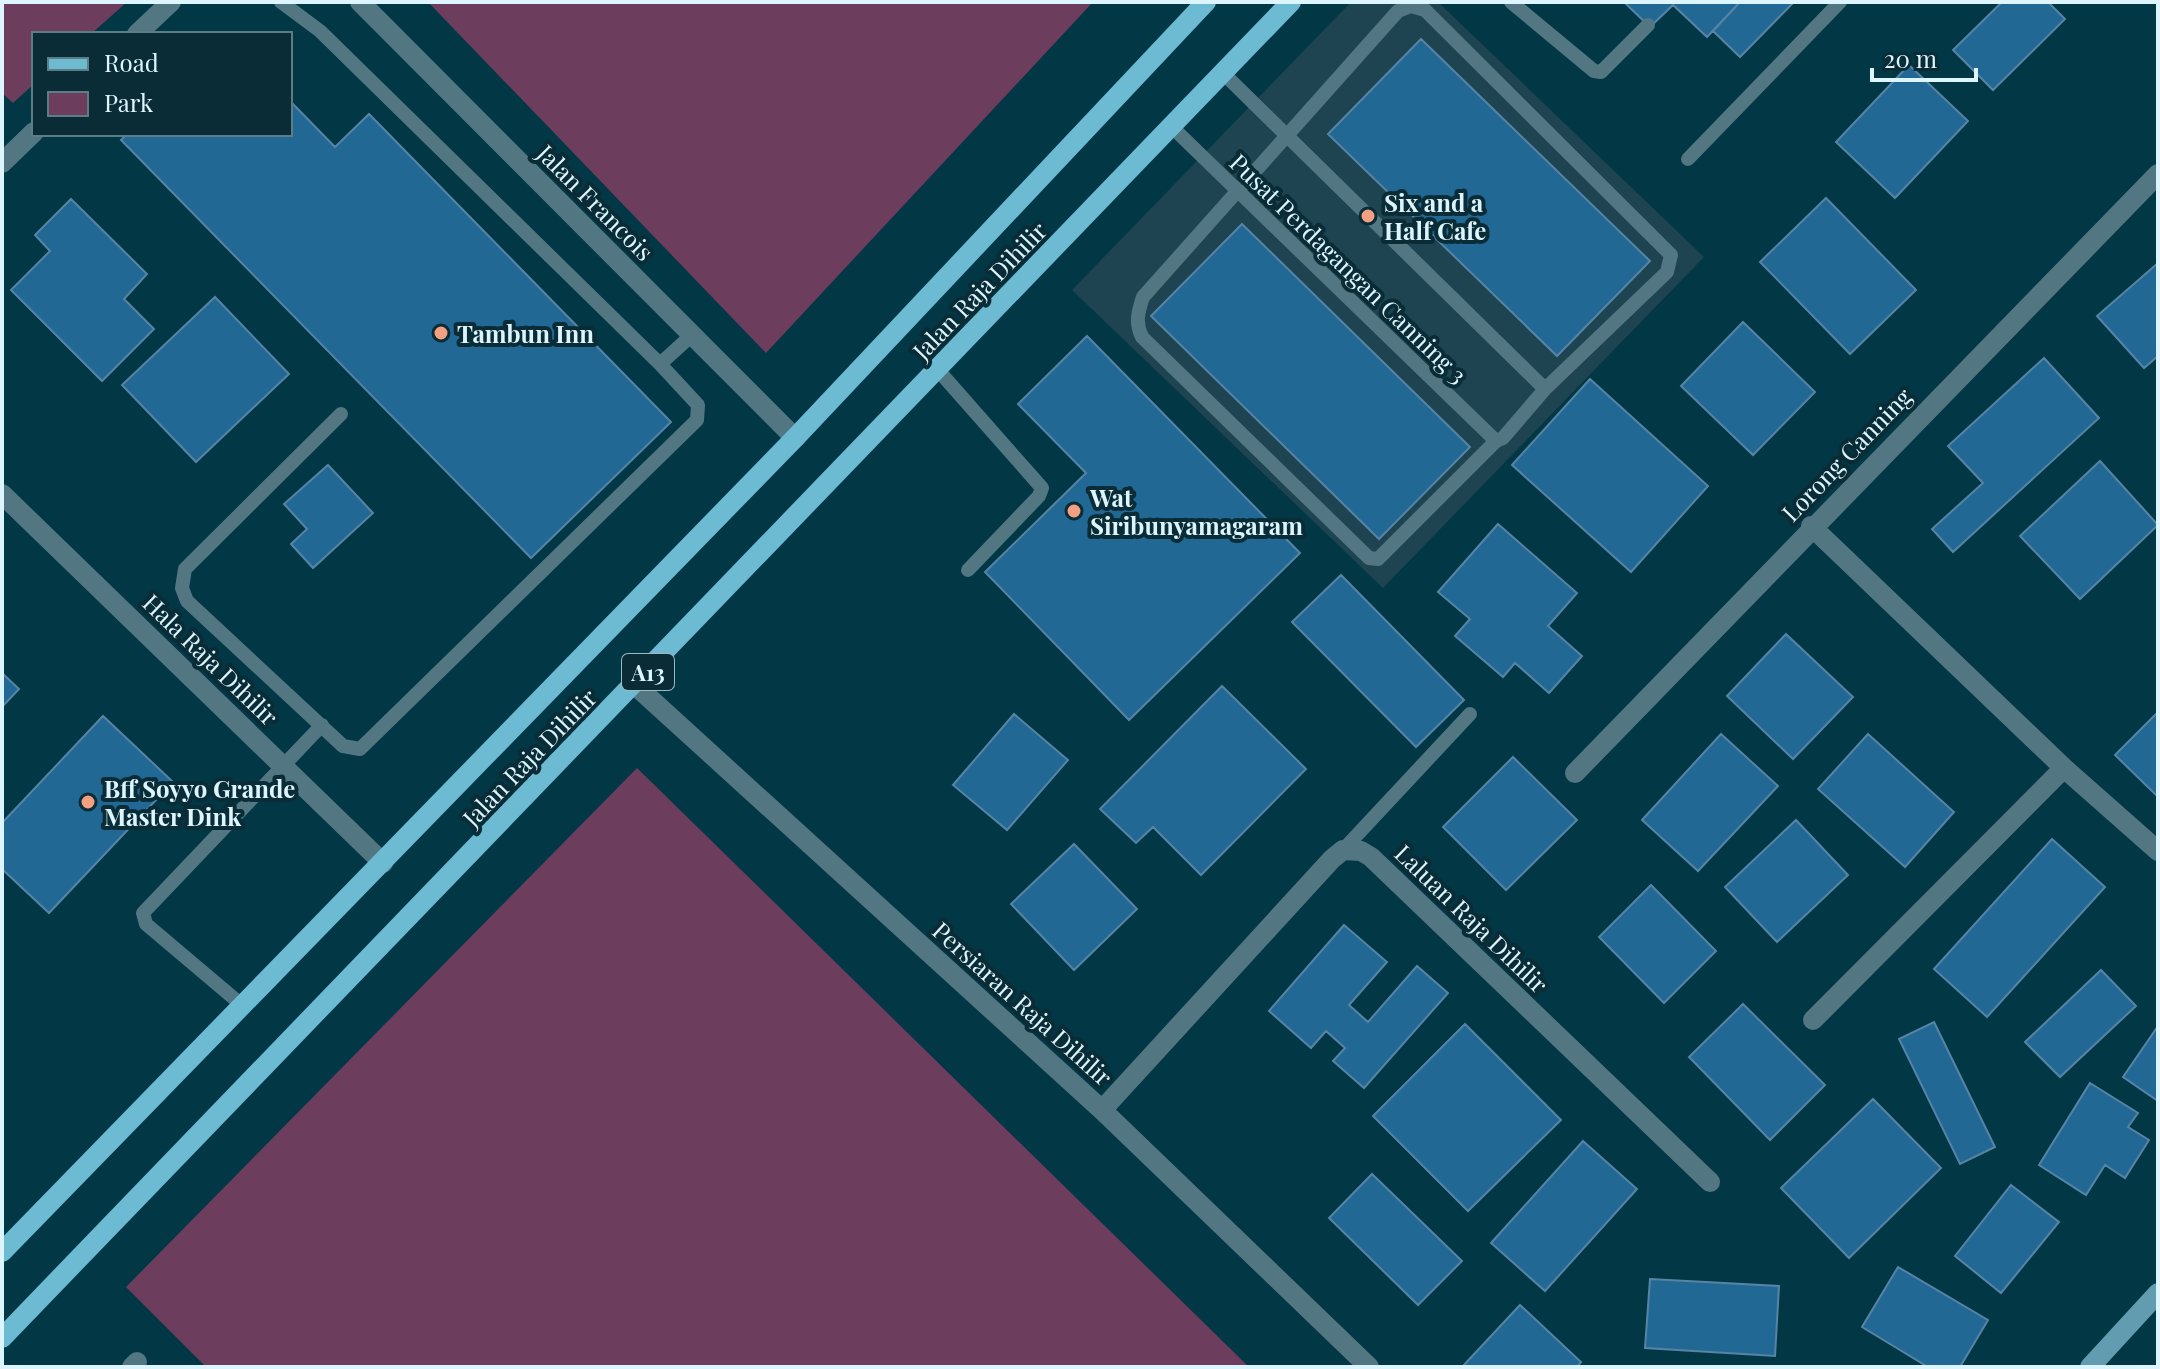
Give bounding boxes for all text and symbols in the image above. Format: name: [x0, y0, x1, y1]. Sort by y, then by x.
legend: [32, 32, 292, 136]
scale bar: [1872, 32, 1976, 82]
text: 20 m: [1884, 42, 1937, 74]
text: Road: [104, 46, 159, 78]
text: Park: [104, 86, 154, 118]
street label: Jalan Francois: [530, 136, 661, 267]
street label: Pusat Perdagangan Canning 3: [1224, 146, 1474, 390]
place label: Six and a Half Cafe: [1384, 186, 1486, 246]
marker: Six and a Half Cafe: [1359, 207, 1377, 225]
street label: Jalan Raja Dihilir: [904, 214, 1053, 367]
place label: Tambun Inn: [457, 317, 594, 349]
marker: Tambun Inn: [432, 324, 450, 342]
street label: Lorong Canning: [1774, 380, 1918, 528]
place label: Wat Siribunyamagaram: [1089, 481, 1303, 541]
marker: Wat Siribunyamagaram: [1065, 502, 1083, 520]
street label: Hala Raja Dihilir: [137, 586, 286, 732]
road number: A13: [622, 654, 674, 690]
street label: Jalan Raja Dihilir: [454, 681, 603, 834]
place label: Bff Soyyo Grande Master Dink: [104, 772, 295, 832]
marker: Bff Soyyo Grande Master Dink: [79, 793, 97, 811]
street label: Laluan Raja Dihilir: [1389, 837, 1556, 999]
street label: Persiaran Raja Dihilir: [926, 914, 1120, 1092]

